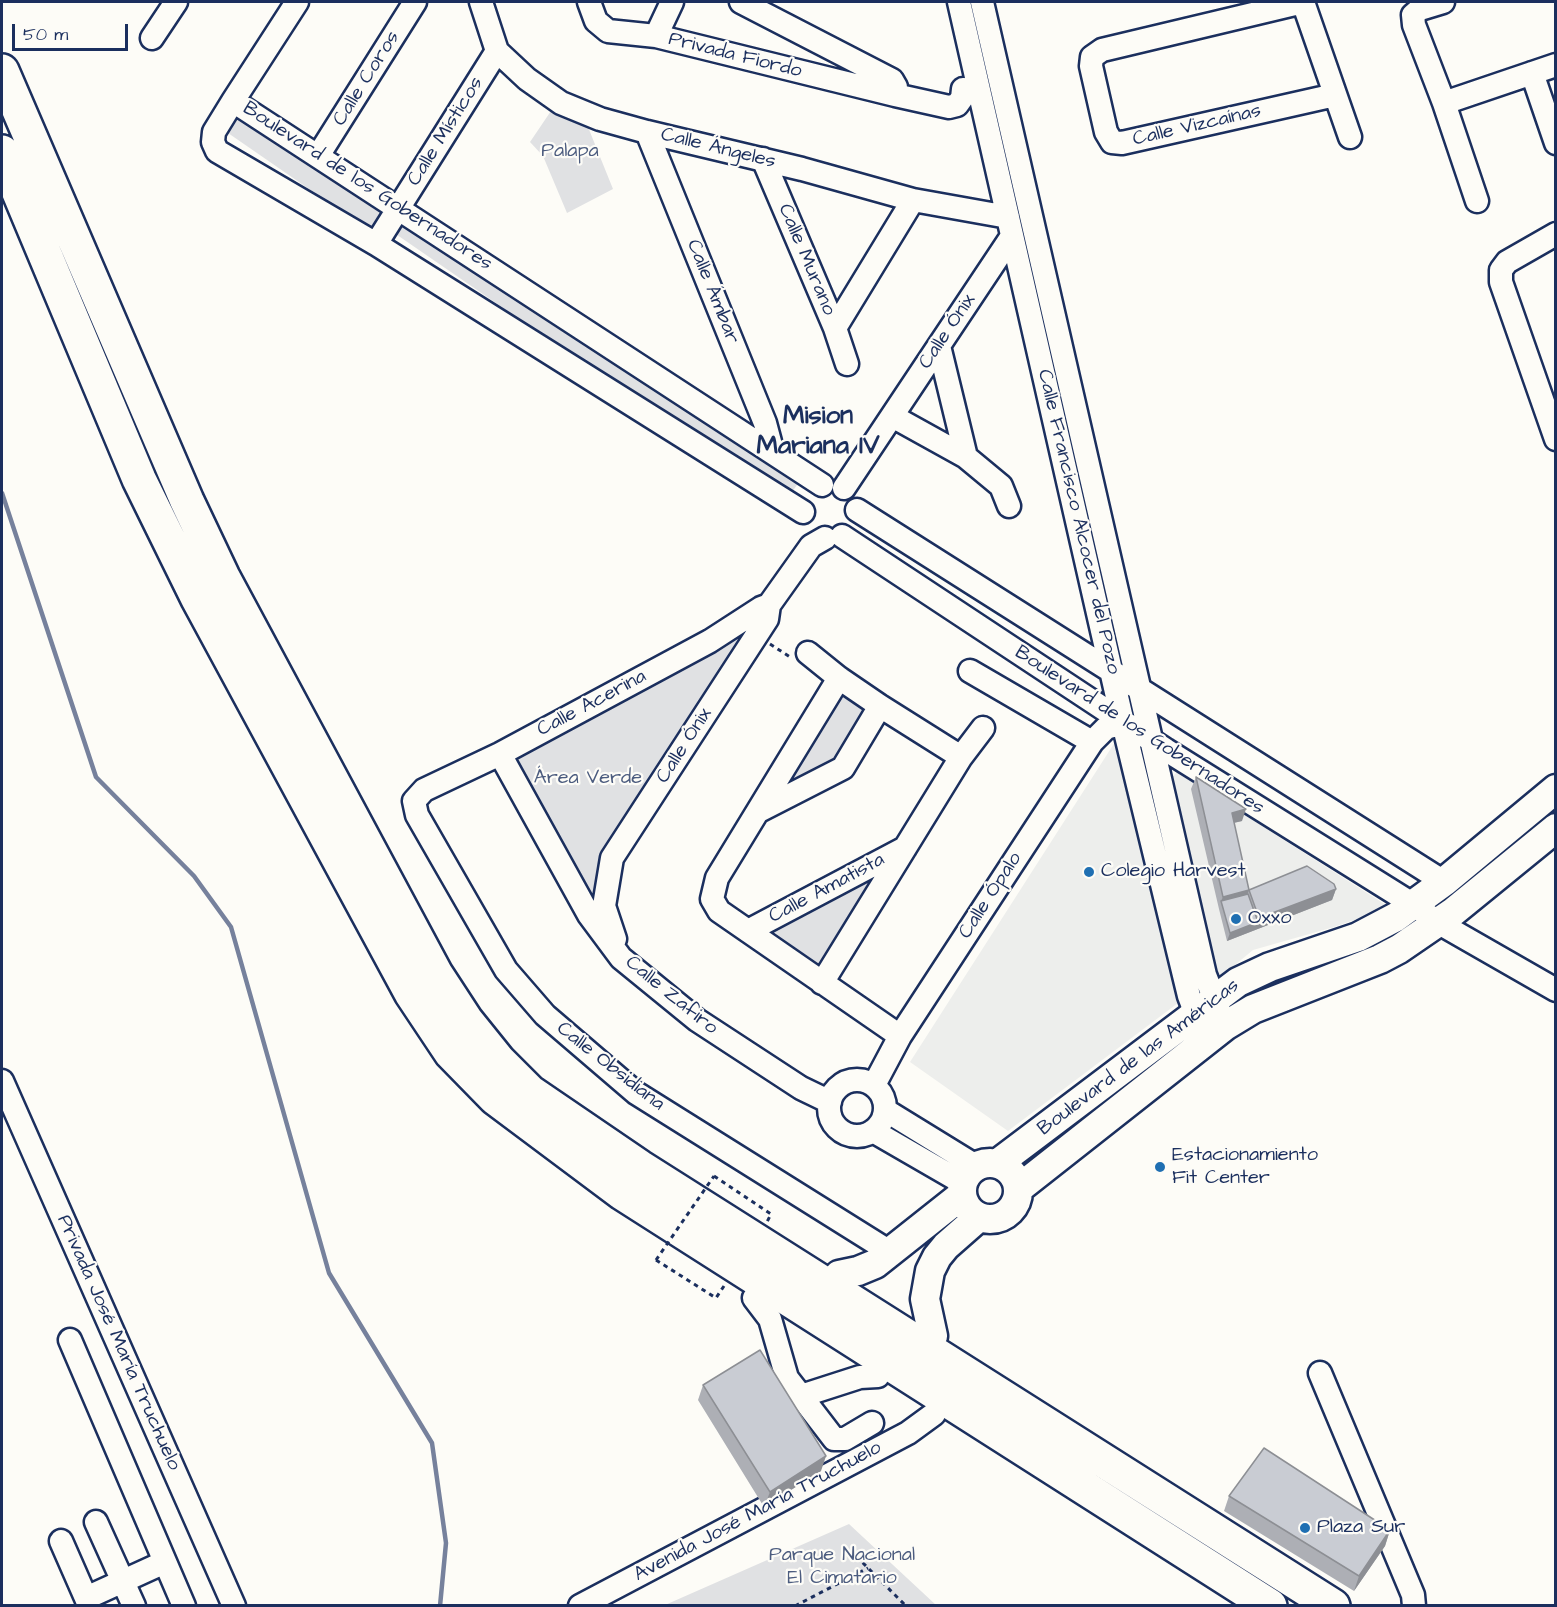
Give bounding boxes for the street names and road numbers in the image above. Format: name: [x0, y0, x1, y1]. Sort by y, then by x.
street label: Calle Coros: [328, 27, 406, 131]
street label: Privada Fiordo: [666, 28, 804, 84]
street label: Calle Místicos: [403, 73, 489, 191]
street label: Boulevard de los Gobernadores: [238, 97, 496, 277]
street label: Calle Vizcaínas: [1130, 100, 1264, 152]
street label: Calle Ángeles: [658, 123, 778, 175]
street label: Calle Murano: [772, 201, 840, 319]
street label: Calle Ámbar: [680, 236, 744, 348]
street label: Calle Ónix: [914, 290, 982, 374]
street label: Calle Francisco Alcocer del Pozo: [1031, 367, 1125, 677]
street label: Boulevard de los Gobernadores: [1010, 641, 1268, 821]
street label: Calle Acerina: [533, 665, 651, 743]
street label: Calle Ónix: [652, 704, 718, 788]
street label: Calle Amatista: [765, 848, 889, 930]
street label: Calle Ópalo: [954, 848, 1028, 944]
street label: Calle Zafiro: [620, 951, 722, 1041]
street label: Boulevard de las Américas: [1034, 974, 1244, 1142]
street label: Calle Obsidiana: [551, 1017, 669, 1117]
street label: Privada José María Truchuelo: [51, 1212, 185, 1474]
street label: Avenida José María Truchuelo: [630, 1436, 886, 1588]

